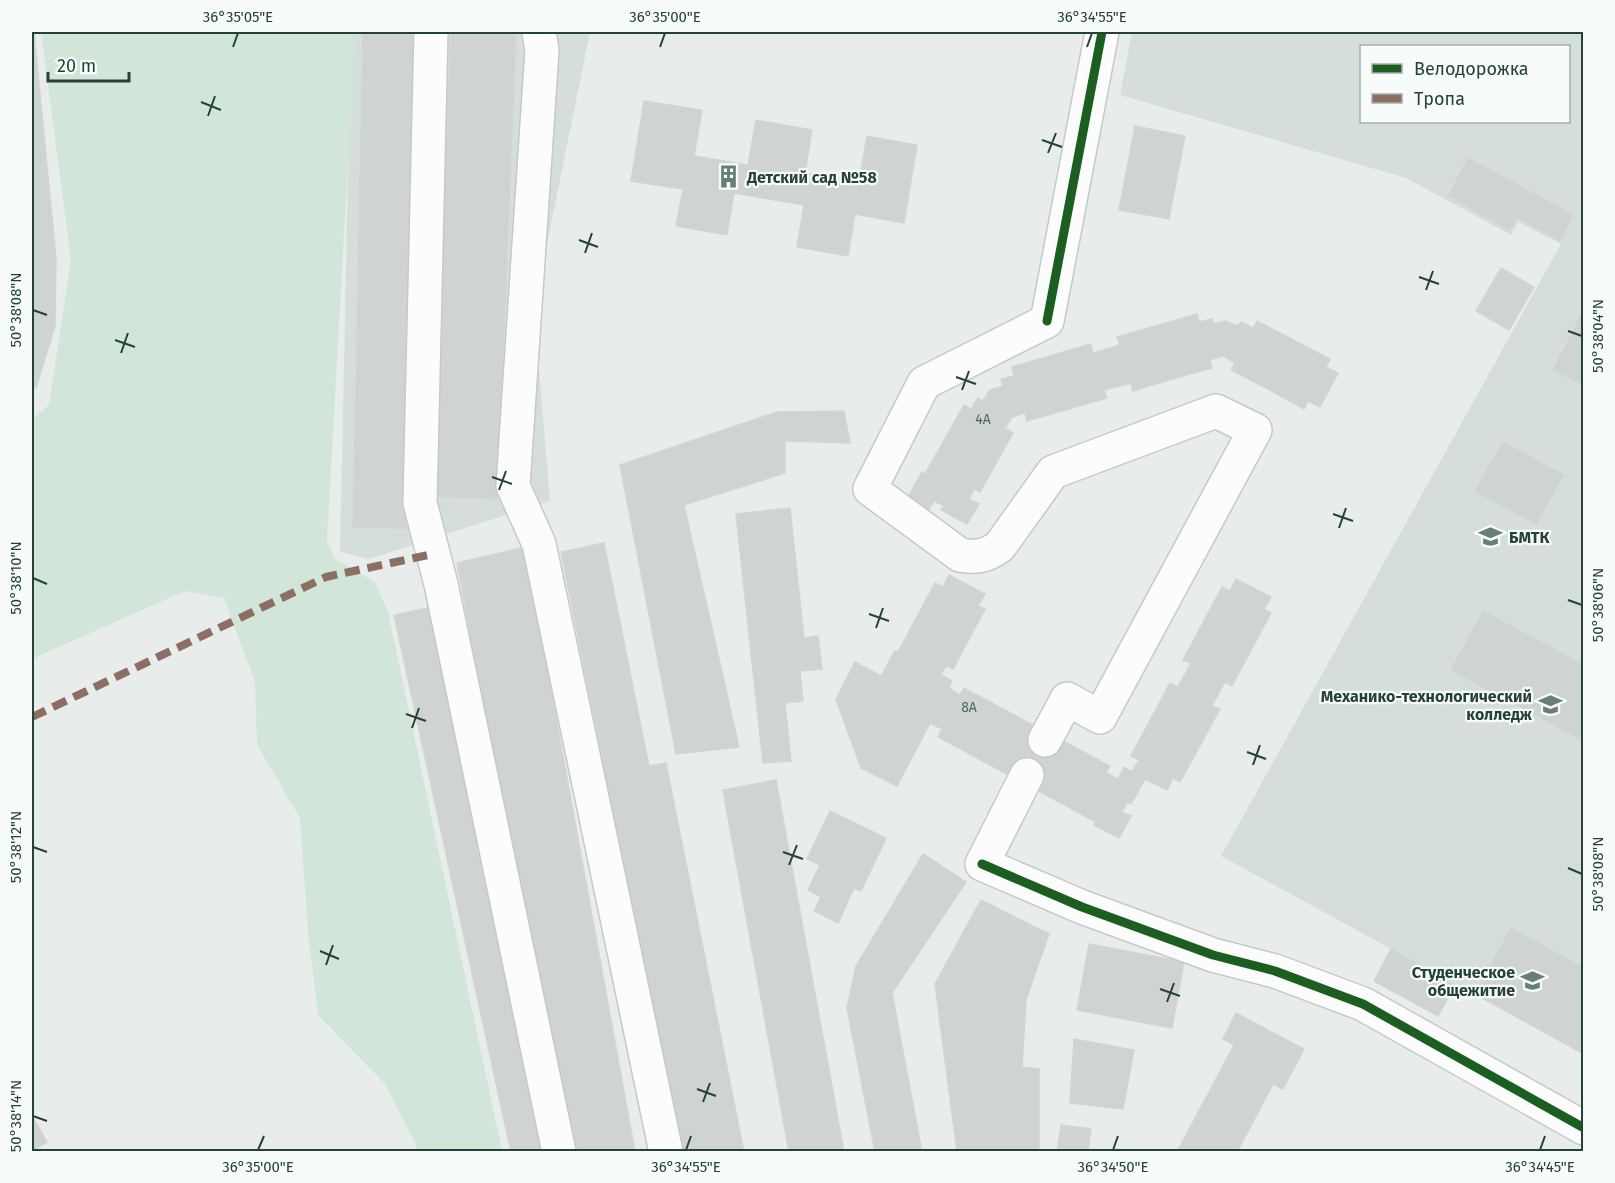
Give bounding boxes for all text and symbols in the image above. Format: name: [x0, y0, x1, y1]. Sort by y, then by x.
text: 36°35'05"E: [203, 8, 273, 26]
text: 36°35'00"E: [629, 8, 701, 26]
text: 36°34'55"E: [1057, 8, 1127, 26]
scale bar: [48, 45, 129, 83]
legend: [1360, 45, 1570, 123]
text: 20 m: [57, 55, 96, 77]
text: Велодорожка: [1414, 58, 1529, 80]
text: Тропа: [1414, 88, 1465, 110]
building icon: Детский сад №58: [716, 164, 742, 190]
place label: Детский сад №58: [746, 168, 877, 187]
text: 50°38'08"N: [7, 272, 25, 348]
text: 50°38'04"N: [1589, 299, 1607, 373]
house number: 4А: [975, 411, 991, 428]
school or university icon: БМТК: [1478, 524, 1504, 550]
place label: БМТК: [1509, 528, 1550, 547]
text: 50°38'10"N: [7, 541, 25, 615]
text: 50°38'06"N: [1589, 568, 1607, 642]
place label: Механико-технологический колледж: [1321, 687, 1533, 724]
school or university icon: Механико-технологический колледж: [1537, 692, 1563, 718]
house number: 8А: [961, 699, 977, 716]
text: 50°38'12"N: [7, 811, 25, 883]
text: 50°38'08"N: [1589, 836, 1607, 912]
place label: Студенческое общежитие: [1412, 963, 1515, 1000]
school or university icon: Студенческое общежитие: [1520, 968, 1546, 994]
text: 50°38'14"N: [7, 1080, 25, 1152]
text: 36°35'00"E: [222, 1158, 294, 1176]
text: 36°34'55"E: [651, 1158, 721, 1176]
text: 36°34'50"E: [1078, 1158, 1148, 1176]
text: 36°34'45"E: [1505, 1158, 1575, 1176]

